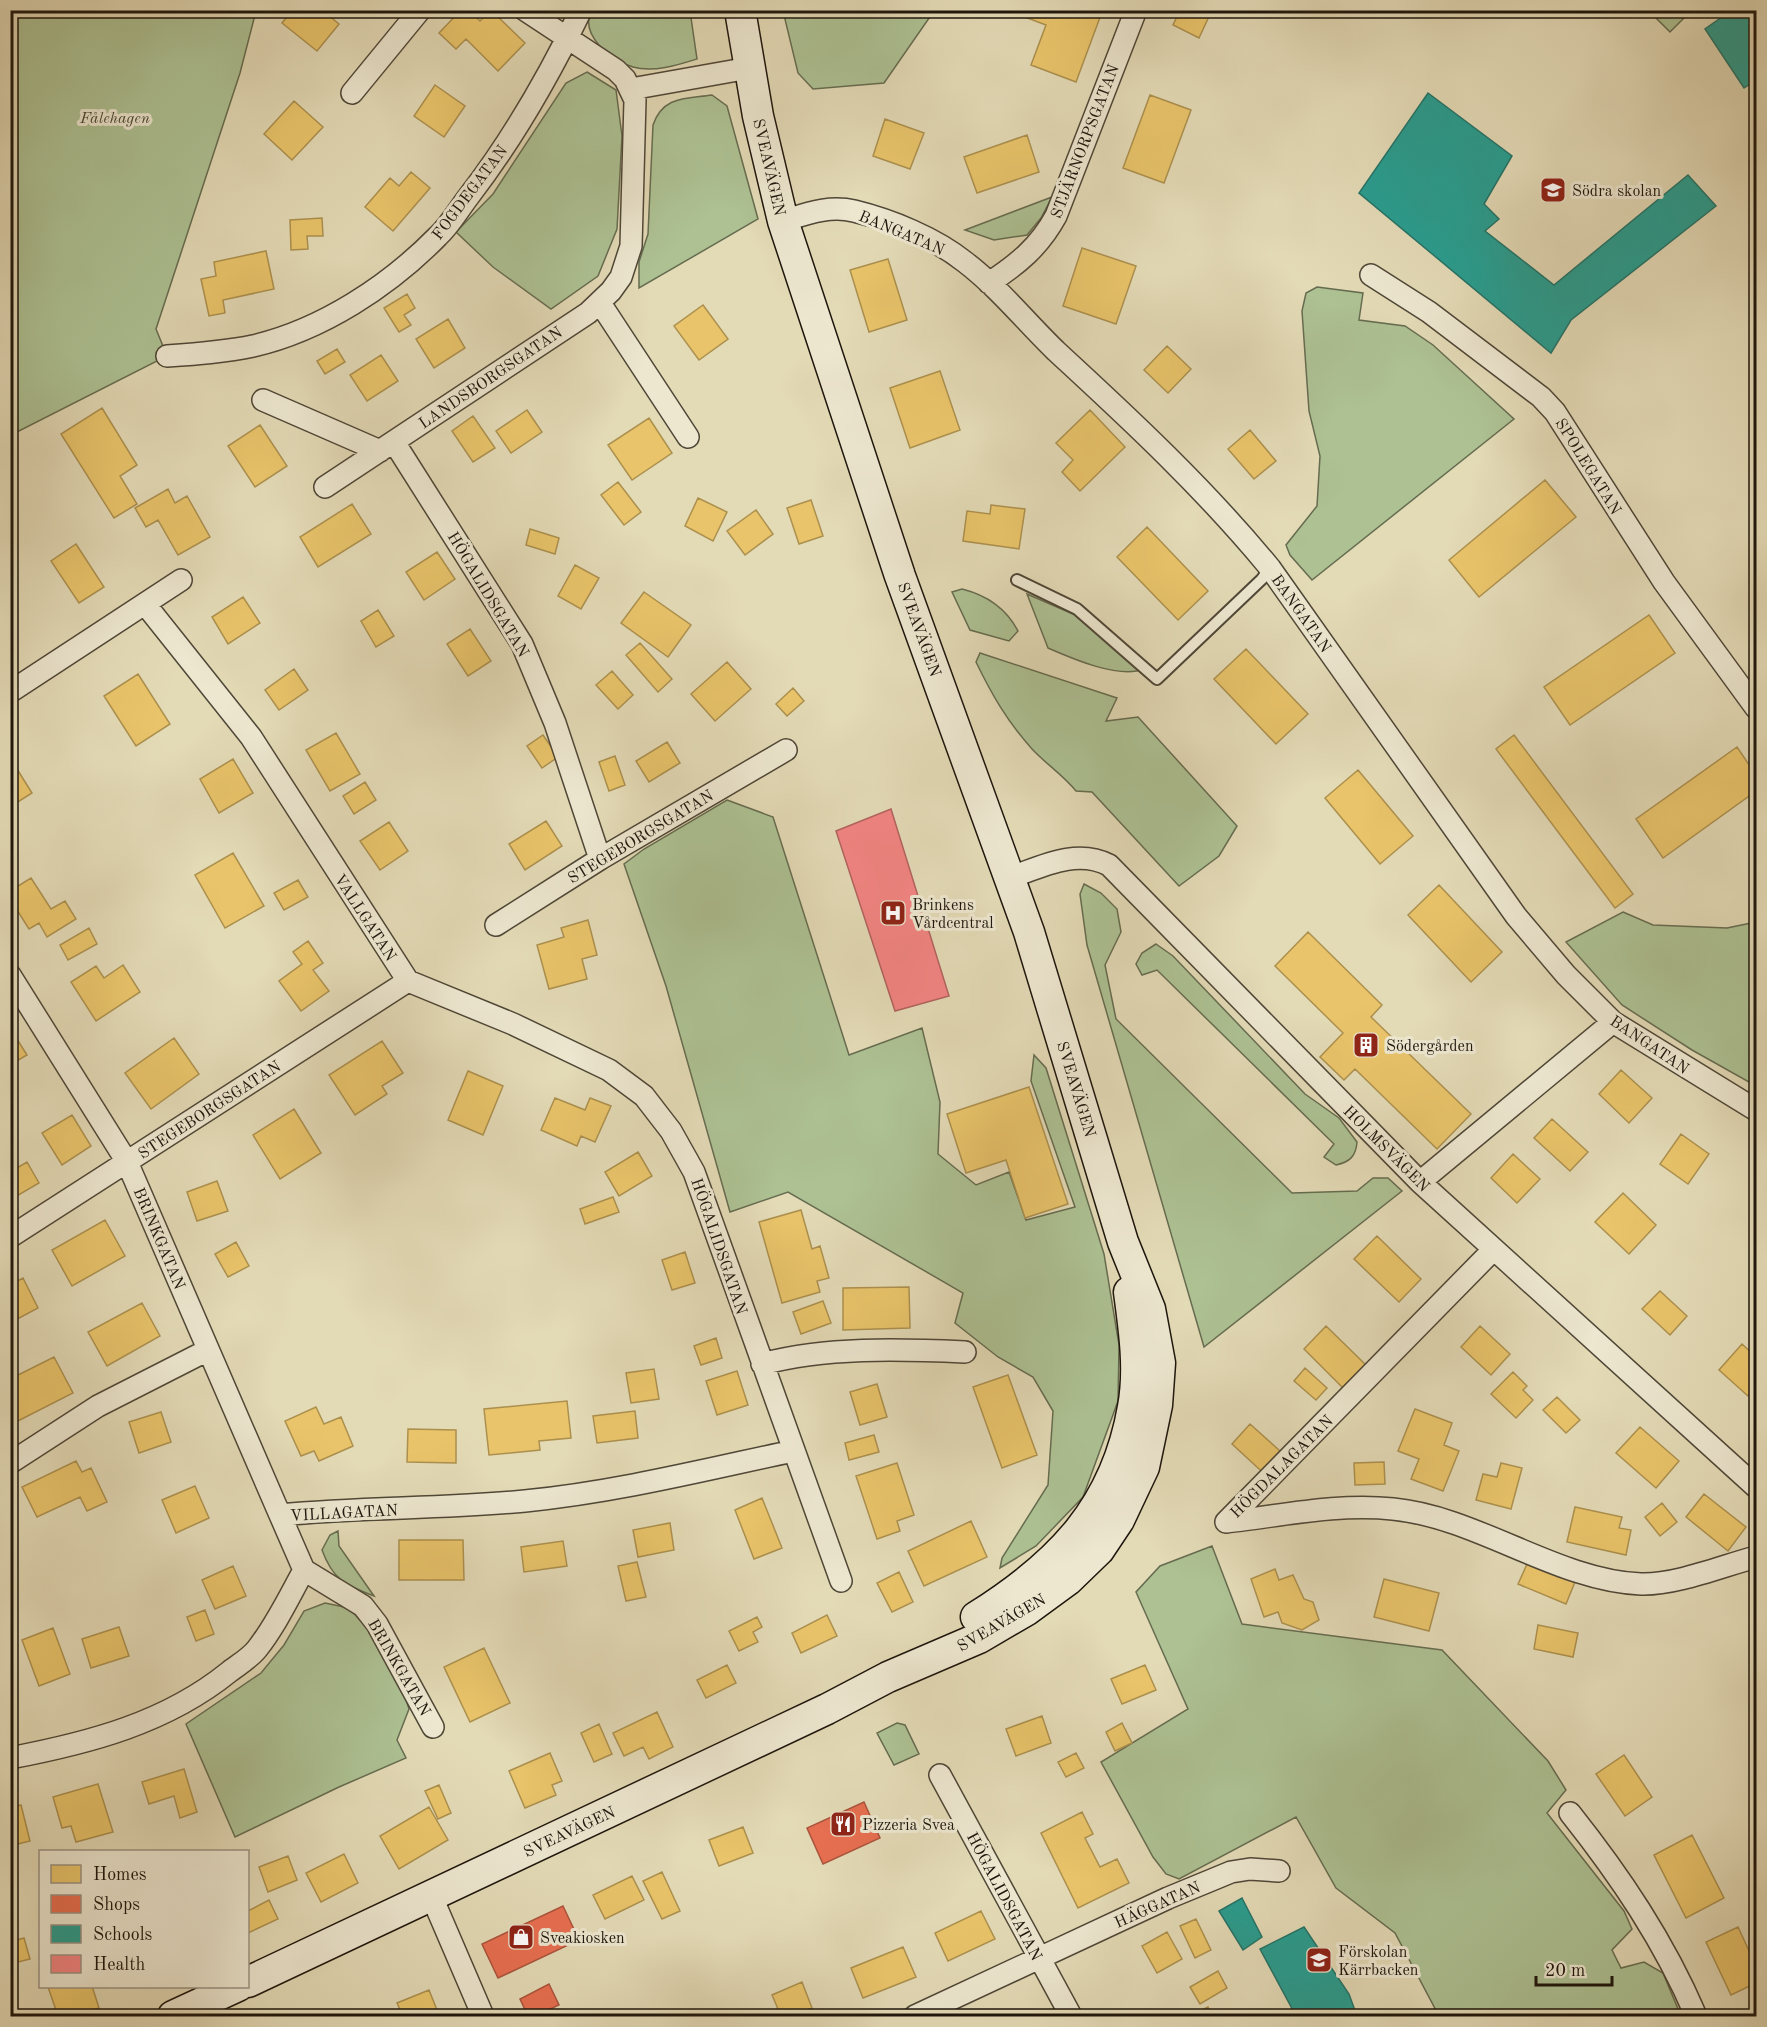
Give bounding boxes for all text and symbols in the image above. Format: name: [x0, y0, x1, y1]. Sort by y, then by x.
street label: STJÄRNORPSGATAN: [1045, 61, 1123, 221]
park label: Fålehagen: [79, 111, 150, 127]
street label: SVEAVÄGEN: [749, 116, 791, 218]
street label: FOGDEGATAN: [430, 143, 511, 243]
school or university icon: Södra skolan: [1538, 175, 1568, 205]
place label: Södra skolan: [1572, 184, 1662, 200]
street label: BANGATAN: [856, 209, 946, 259]
street label: LANDSBORGSGATAN: [416, 325, 566, 433]
street label: SPOLEGATAN: [1551, 416, 1623, 518]
street label: HÖGALIDSGATAN: [444, 528, 534, 660]
street label: BANGATAN: [1268, 572, 1333, 656]
street label: SVEAVÄGEN: [894, 579, 946, 679]
street label: STEGEBORGSGATAN: [566, 788, 717, 887]
street label: VALLGATAN: [330, 872, 398, 964]
hospital icon: Brinkens Vårdcentral: [878, 898, 908, 928]
place label: Brinkens Vårdcentral: [912, 898, 994, 932]
street label: BANGATAN: [1606, 1013, 1691, 1078]
building icon: Södergården: [1351, 1030, 1381, 1060]
street label: SVEAVÄGEN: [1053, 1039, 1101, 1139]
place label: Södergården: [1386, 1039, 1474, 1055]
street label: STEGEBORGSGATAN: [136, 1059, 284, 1163]
street label: HOLMSVÄGEN: [1340, 1101, 1434, 1195]
street label: HÖGALIDSGATAN: [687, 1175, 753, 1317]
street label: BRINKGATAN: [129, 1185, 187, 1292]
street label: HÖGDALAGATAN: [1225, 1410, 1337, 1522]
street label: VILLAGATAN: [290, 1503, 398, 1525]
street label: SVEAVÄGEN: [953, 1589, 1049, 1655]
street label: BRINKGATAN: [364, 1617, 432, 1719]
street label: SVEAVÄGEN: [520, 1801, 618, 1861]
restaurant icon: Pizzeria Svea: [828, 1809, 858, 1839]
place label: Pizzeria Svea: [862, 1818, 955, 1834]
street label: HÖGALIDSGATAN: [963, 1828, 1047, 1964]
legend: [39, 1850, 249, 1988]
text: Homes: [93, 1866, 147, 1884]
street label: HÄGGATAN: [1111, 1876, 1203, 1932]
text: Shops: [93, 1896, 140, 1914]
shop icon: Sveakiosken: [506, 1922, 536, 1952]
text: Schools: [93, 1926, 153, 1944]
place label: Sveakiosken: [540, 1931, 625, 1947]
school or university icon: Förskolan Kärrbacken: [1304, 1945, 1334, 1975]
place label: Förskolan Kärrbacken: [1338, 1945, 1419, 1979]
scale bar: [1536, 1949, 1612, 1987]
text: Health: [93, 1956, 146, 1974]
text: 20 m: [1545, 1962, 1585, 1980]

